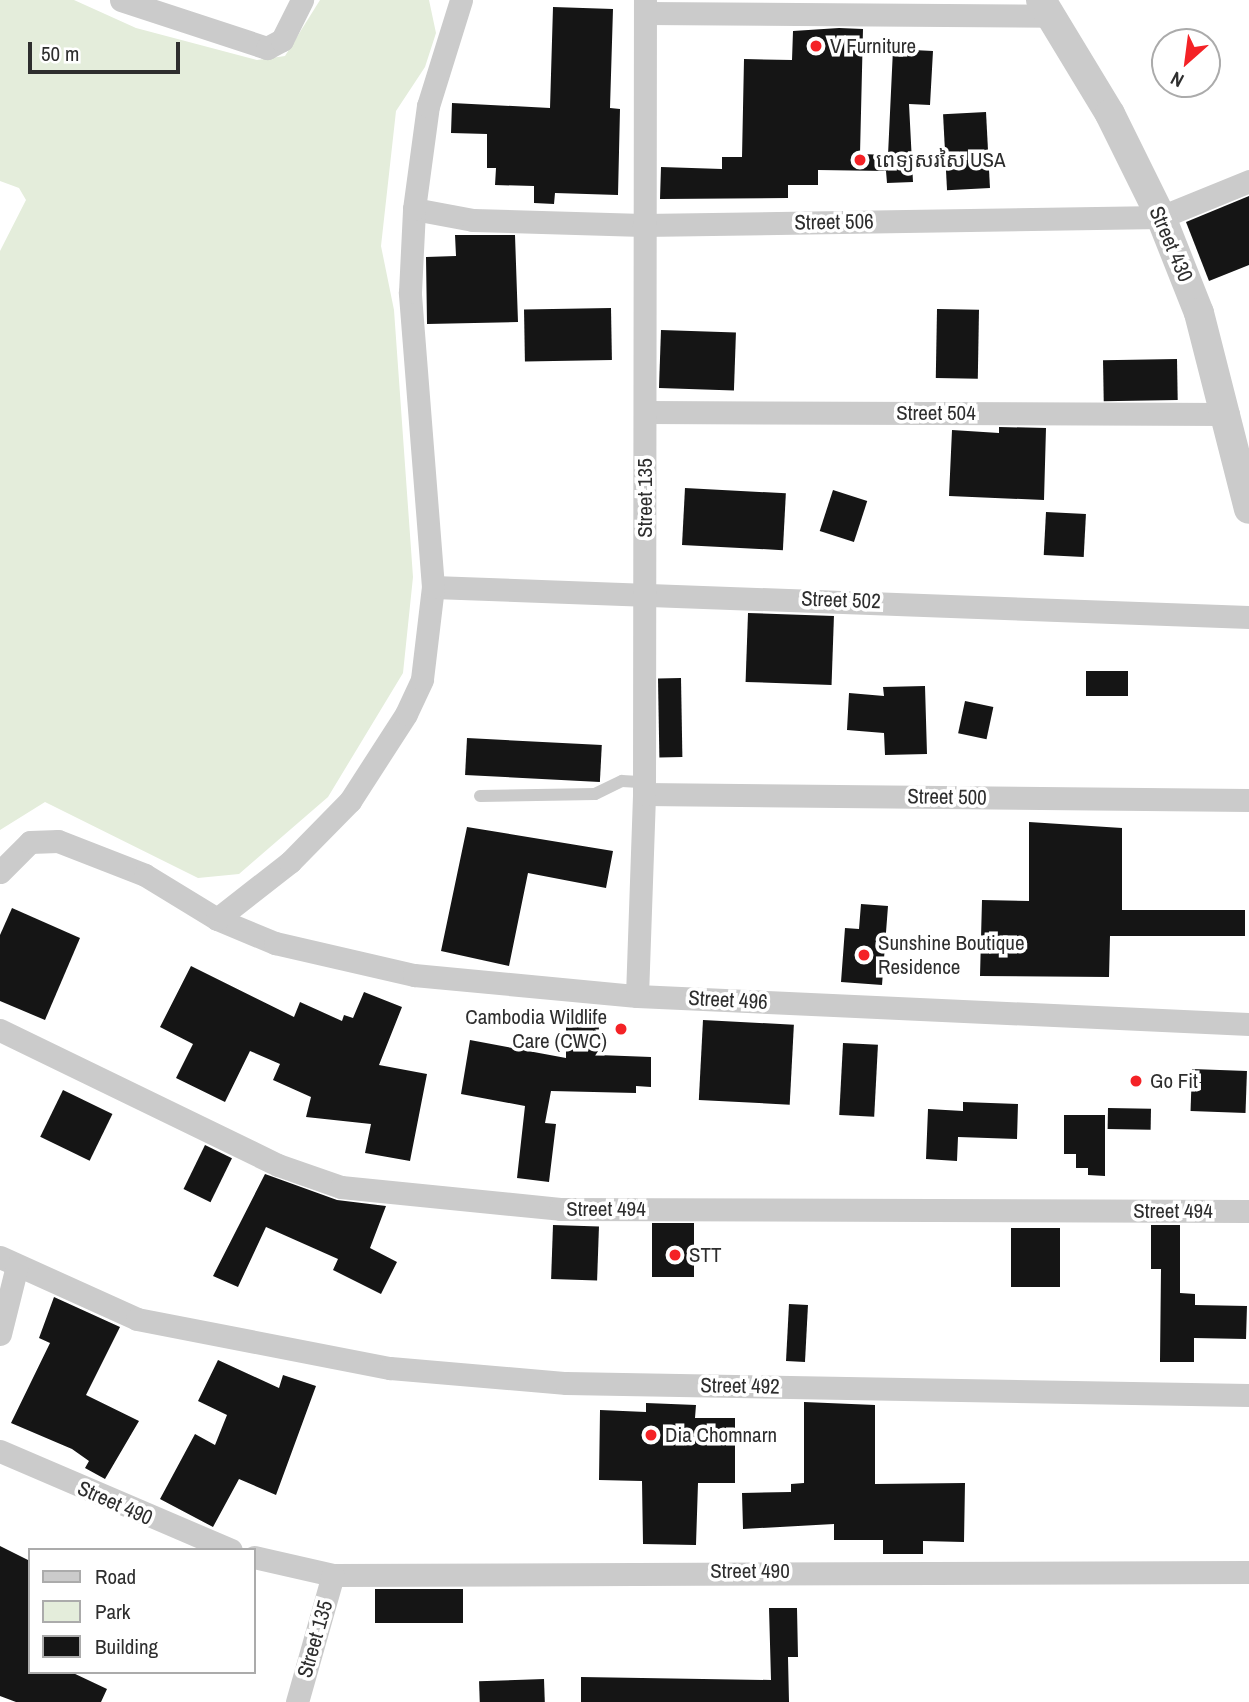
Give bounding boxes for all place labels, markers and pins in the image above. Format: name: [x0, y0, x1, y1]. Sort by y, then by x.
place label: V Furniture: [830, 33, 916, 59]
marker: V Furniture: [808, 38, 824, 54]
place label: ពេទ្យសរសៃ USA: [876, 147, 1005, 173]
marker: ពេទ្យសរសៃ USA: [850, 150, 870, 170]
place label: Sunshine Boutique Residence: [878, 930, 1024, 980]
marker: Sunshine Boutique Residence: [856, 947, 872, 963]
place label: Cambodia Wildlife Care (CWC): [465, 1004, 607, 1054]
marker: Cambodia Wildlife Care (CWC): [613, 1021, 629, 1037]
place label: Go Fit: [1150, 1068, 1198, 1094]
marker: Go Fit: [1128, 1073, 1144, 1089]
place label: STT: [689, 1242, 722, 1268]
marker: STT: [667, 1247, 683, 1263]
place label: Dia Chomnarn: [665, 1422, 777, 1448]
marker: Dia Chomnarn: [643, 1427, 659, 1443]

